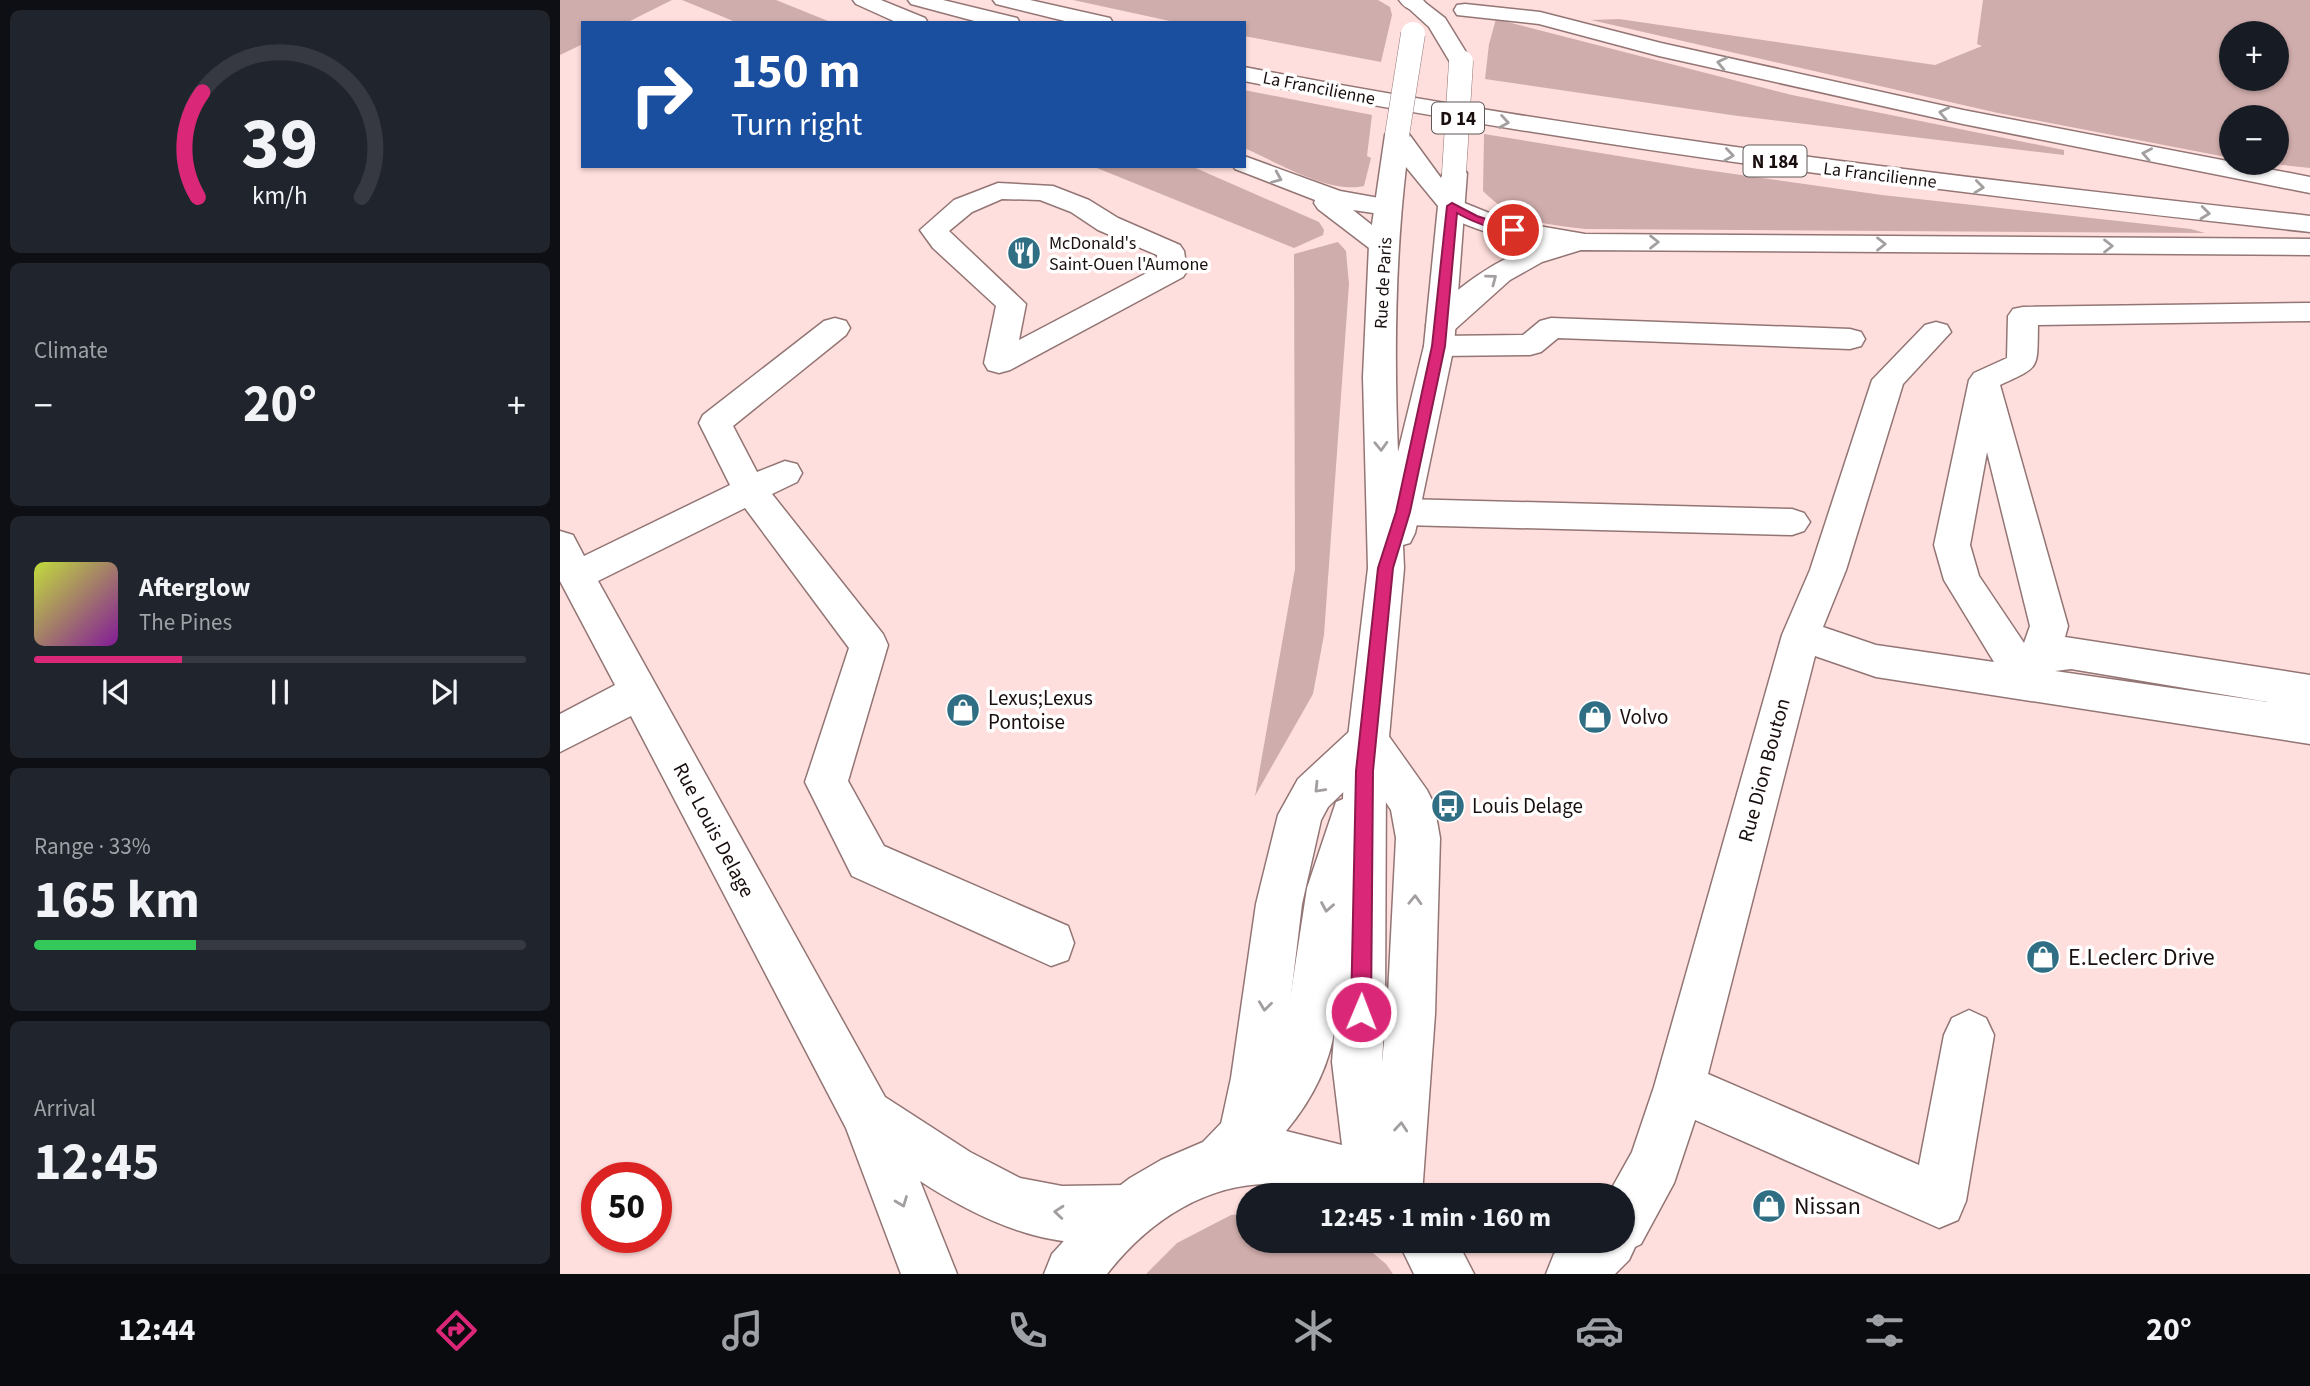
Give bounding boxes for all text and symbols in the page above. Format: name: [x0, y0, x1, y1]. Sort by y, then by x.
map controls: [2219, 21, 2289, 175]
button: +: [2219, 21, 2289, 91]
text: 150 m: [731, 37, 860, 107]
icon: right: [616, 49, 707, 140]
one-way arrow: [1716, 57, 1728, 72]
street label: La Francilienne: [1261, 65, 1377, 112]
text: 39: [242, 93, 318, 197]
text: Turn right: [731, 102, 862, 148]
road number: D 14: [1432, 102, 1484, 134]
button: −: [2219, 105, 2289, 175]
one-way arrow: [1938, 106, 1950, 121]
one-way arrow: [1498, 114, 1510, 129]
road number: N 184: [1744, 146, 1806, 176]
one-way arrow: [1723, 147, 1735, 162]
one-way arrow: [2141, 147, 2153, 162]
street label: La Francilienne: [1822, 156, 1938, 195]
one-way arrow: [1270, 170, 1283, 184]
text: km/h: [252, 178, 308, 214]
one-way arrow: [1973, 180, 1985, 195]
pin: [1483, 200, 1543, 260]
one-way arrow: [2200, 205, 2211, 220]
icon: arrive: [1494, 211, 1532, 249]
place label: McDonald's Saint-Ouen l'Aumone: [1049, 231, 1208, 277]
restaurant icon: McDonald's Saint-Ouen l'Aumone: [1005, 234, 1043, 272]
one-way arrow: [1648, 235, 1659, 250]
one-way arrow: [1876, 236, 1887, 252]
street label: Rue de Paris: [1369, 237, 1398, 330]
one-way arrow: [2104, 238, 2114, 254]
one-way arrow: [1484, 274, 1496, 287]
text: Climate: [34, 334, 108, 367]
text: 20°: [243, 368, 317, 442]
text: −: [34, 379, 53, 433]
text: +: [507, 379, 526, 433]
one-way arrow: [1374, 440, 1389, 451]
text: Afterglow: [139, 569, 250, 606]
text: The Pines: [139, 606, 232, 639]
icon: previous: [97, 673, 135, 711]
icon: pause: [261, 673, 299, 711]
icon: next: [425, 673, 463, 711]
place label: Lexus;Lexus Pontoise: [988, 683, 1093, 737]
shop icon: Lexus;Lexus Pontoise: [944, 691, 982, 729]
street label: Rue Dion Bouton: [1730, 695, 1798, 845]
shop icon: Volvo: [1576, 698, 1614, 736]
place label: Volvo: [1620, 702, 1668, 732]
street label: Rue Louis Delage: [666, 757, 762, 903]
one-way arrow: [1314, 780, 1327, 793]
bus stop icon: Louis Delage: [1429, 787, 1467, 825]
place label: Louis Delage: [1472, 791, 1583, 821]
text: Range · 33%: [34, 830, 151, 863]
text: 165 km: [34, 864, 200, 938]
one-way arrow: [1407, 894, 1422, 905]
one-way arrow: [1320, 901, 1335, 913]
shop icon: E.Leclerc Drive: [2024, 938, 2062, 976]
place label: E.Leclerc Drive: [2068, 940, 2215, 975]
position arrow: [1324, 975, 1398, 1049]
one-way arrow: [1258, 1000, 1273, 1012]
text: Arrival: [34, 1092, 96, 1125]
one-way arrow: [1393, 1121, 1408, 1132]
text: 12:45: [34, 1126, 159, 1200]
speed limit sign: 50: [581, 1162, 672, 1253]
shop icon: Nissan: [1750, 1187, 1788, 1225]
place label: Nissan: [1794, 1189, 1861, 1224]
one-way arrow: [893, 1195, 907, 1207]
text: 12:45 · 1 min · 160 m: [1320, 1199, 1551, 1236]
one-way arrow: [1053, 1205, 1065, 1220]
icon: directions: [432, 1306, 481, 1355]
icon: music: [718, 1306, 767, 1355]
icon: phone: [1003, 1306, 1052, 1355]
icon: climate: [1289, 1306, 1338, 1355]
icon: car: [1575, 1306, 1624, 1355]
icon: filters: [1860, 1306, 1909, 1355]
text: 12:44: [118, 1307, 196, 1353]
text: 20°: [2146, 1307, 2192, 1353]

